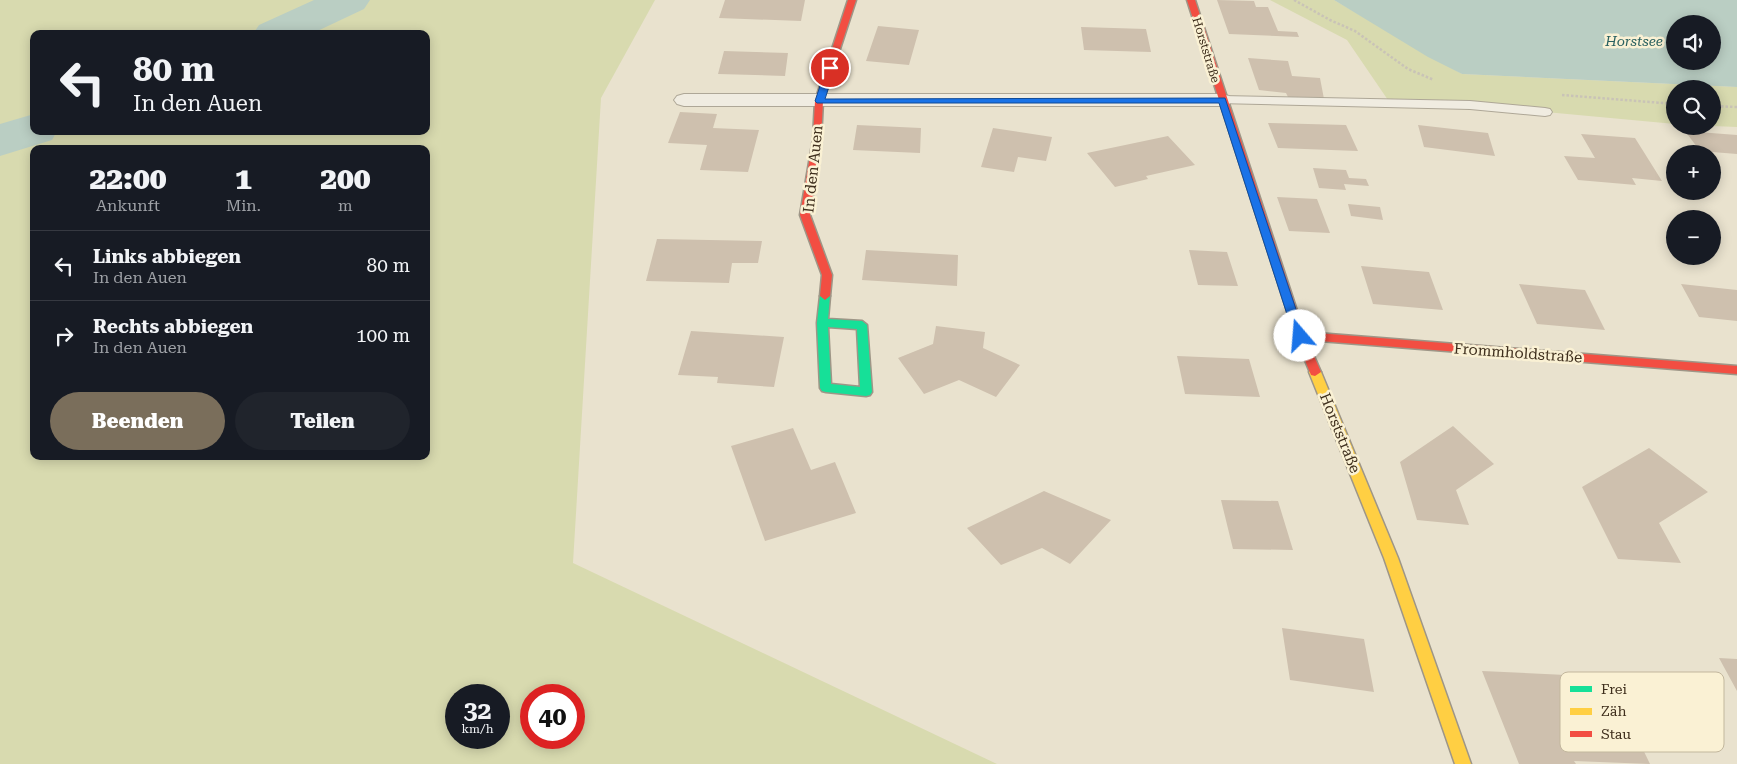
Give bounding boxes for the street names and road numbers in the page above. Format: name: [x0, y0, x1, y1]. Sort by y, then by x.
street label: Horststraße: [1189, 15, 1223, 85]
street label: In den Auen: [799, 124, 827, 214]
street label: Frommholdstraße: [1453, 340, 1583, 366]
street label: Horststraße: [1316, 390, 1364, 476]

